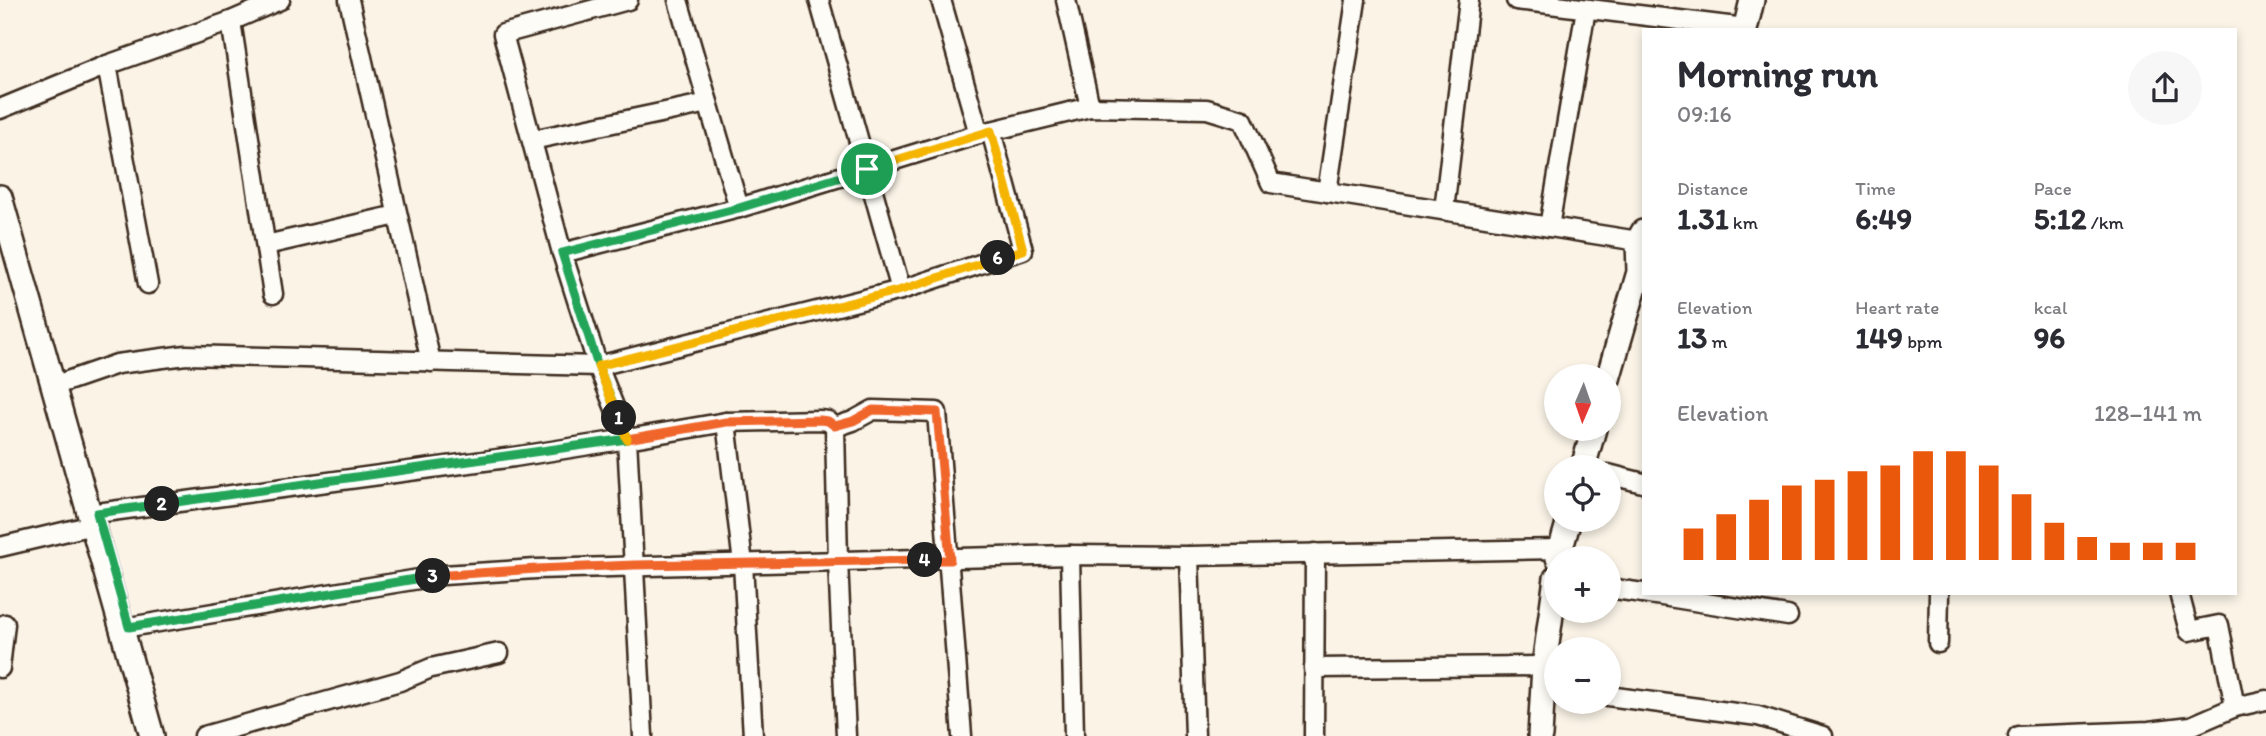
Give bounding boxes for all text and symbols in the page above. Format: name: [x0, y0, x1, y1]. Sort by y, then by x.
text: Morning run: [1677, 51, 1878, 97]
button: share: [2128, 51, 2202, 125]
text: 09:16: [1677, 100, 1732, 128]
pin: [837, 139, 897, 199]
icon: arrive: [848, 150, 886, 188]
text: Distance: [1677, 177, 1748, 200]
text: Time: [1855, 177, 1896, 200]
text: Pace: [2034, 177, 2072, 200]
text: 1.31: [1677, 200, 1729, 237]
text: 6:49: [1855, 200, 1912, 237]
text: 5:12: [2034, 200, 2086, 237]
text: km: [1729, 211, 1758, 234]
text: /km: [2086, 211, 2124, 234]
pin: 6: [981, 240, 1016, 276]
text: 6: [992, 246, 1003, 269]
text: Elevation: [1677, 296, 1753, 319]
text: Heart rate: [1855, 296, 1939, 319]
text: kcal: [2034, 296, 2067, 319]
text: 13: [1677, 319, 1707, 356]
text: 149: [1855, 319, 1903, 356]
text: 96: [2034, 319, 2065, 356]
text: m: [1707, 330, 1728, 353]
text: bpm: [1903, 330, 1943, 353]
north arrow: [1544, 364, 1620, 441]
map controls: [1544, 364, 1621, 714]
text: Elevation: [1677, 399, 1768, 427]
text: 128–141 m: [2094, 399, 2202, 427]
pin: 1: [602, 400, 636, 436]
text: 1: [614, 406, 623, 429]
button: locate: [1544, 455, 1621, 532]
pin: 2: [144, 486, 180, 522]
text: 2: [157, 492, 167, 515]
pin: 4: [908, 542, 942, 578]
button: +: [1544, 546, 1621, 623]
text: 4: [919, 548, 930, 571]
pin: 3: [416, 558, 450, 594]
text: 3: [427, 564, 438, 587]
button: −: [1544, 637, 1621, 714]

